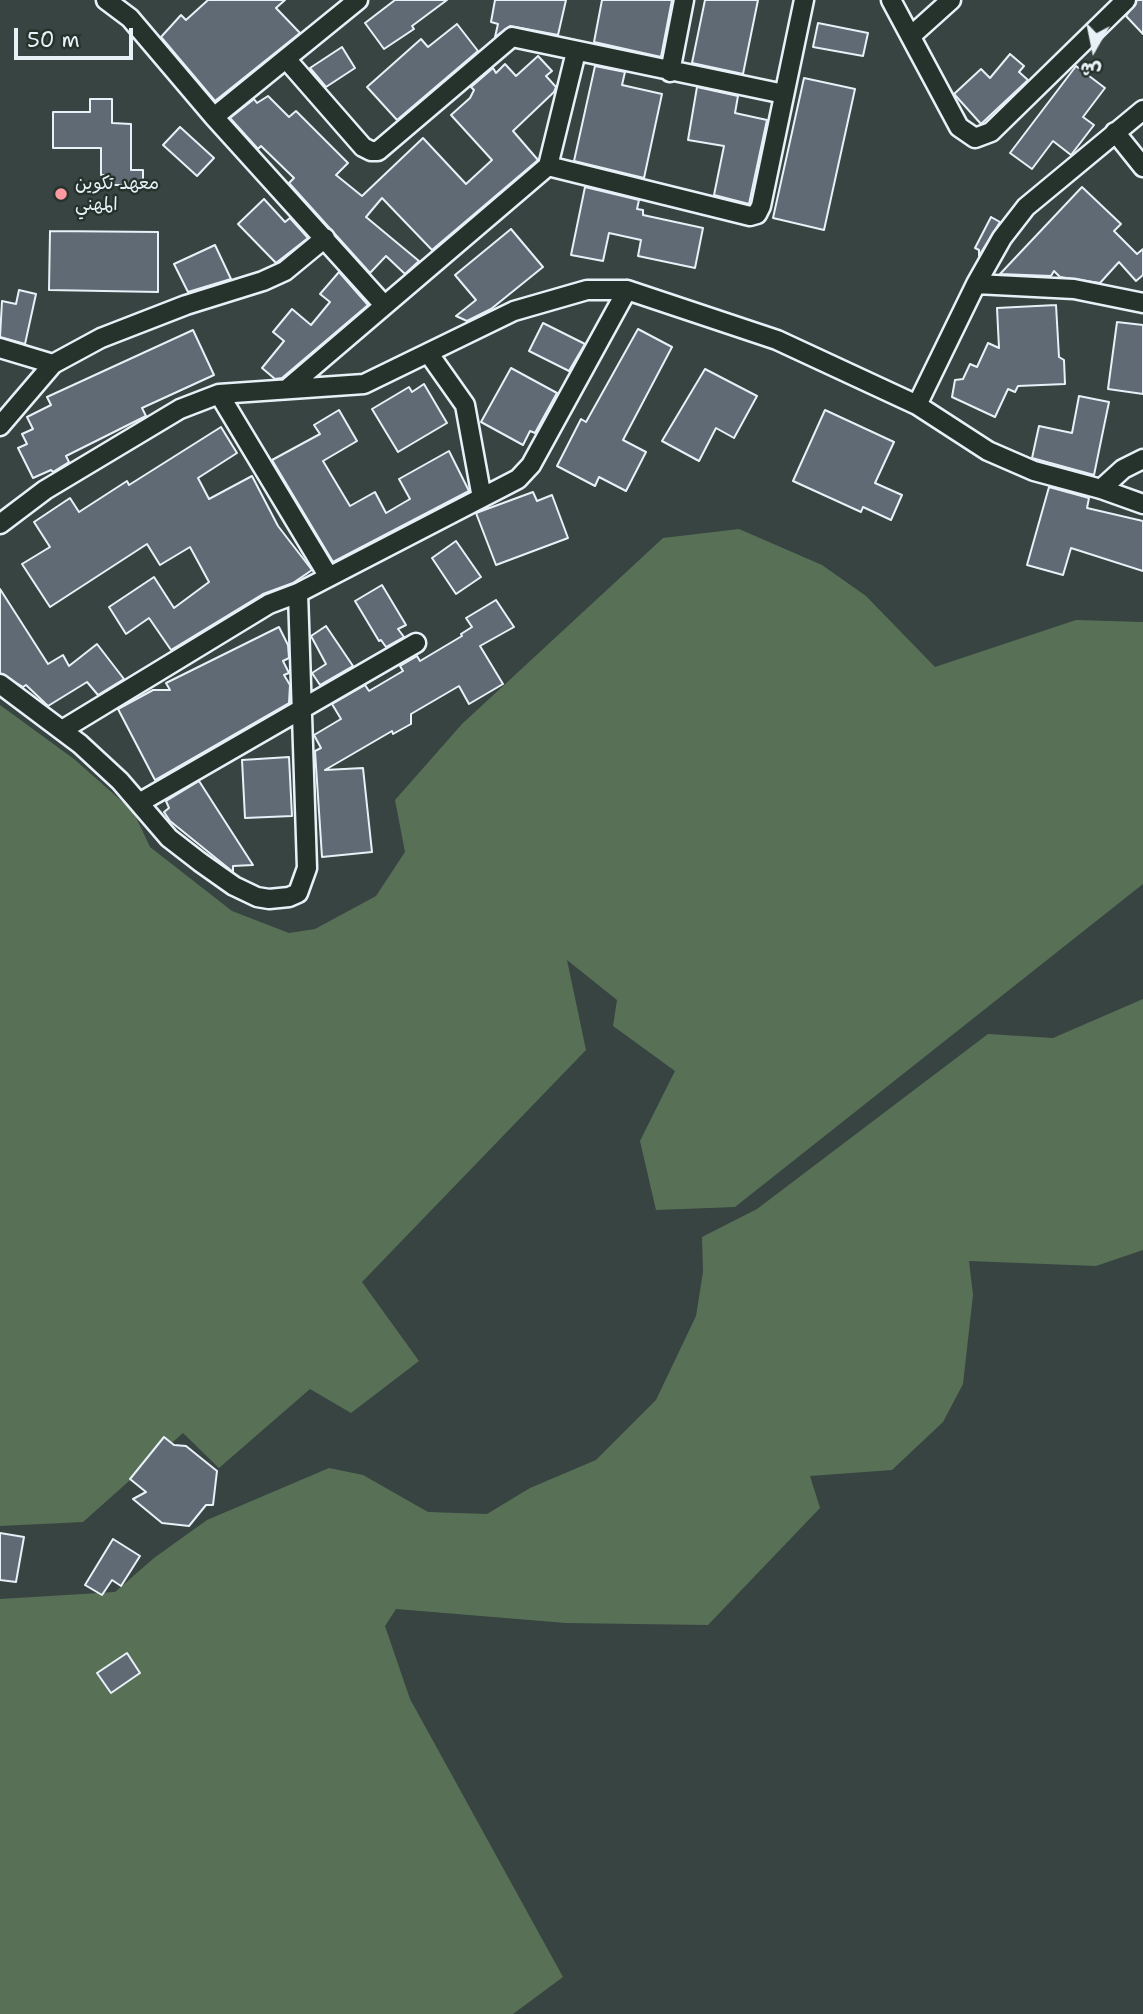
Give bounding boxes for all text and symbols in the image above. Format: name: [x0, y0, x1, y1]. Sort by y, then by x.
scale bar: [18, 14, 136, 58]
north arrow: [1059, 14, 1129, 84]
text: 50 m: [27, 26, 80, 54]
text: ش: [1078, 56, 1103, 84]
place label: معهد تكوين المهني: [75, 173, 159, 216]
marker: معهد تكوين المهني: [53, 186, 69, 202]

